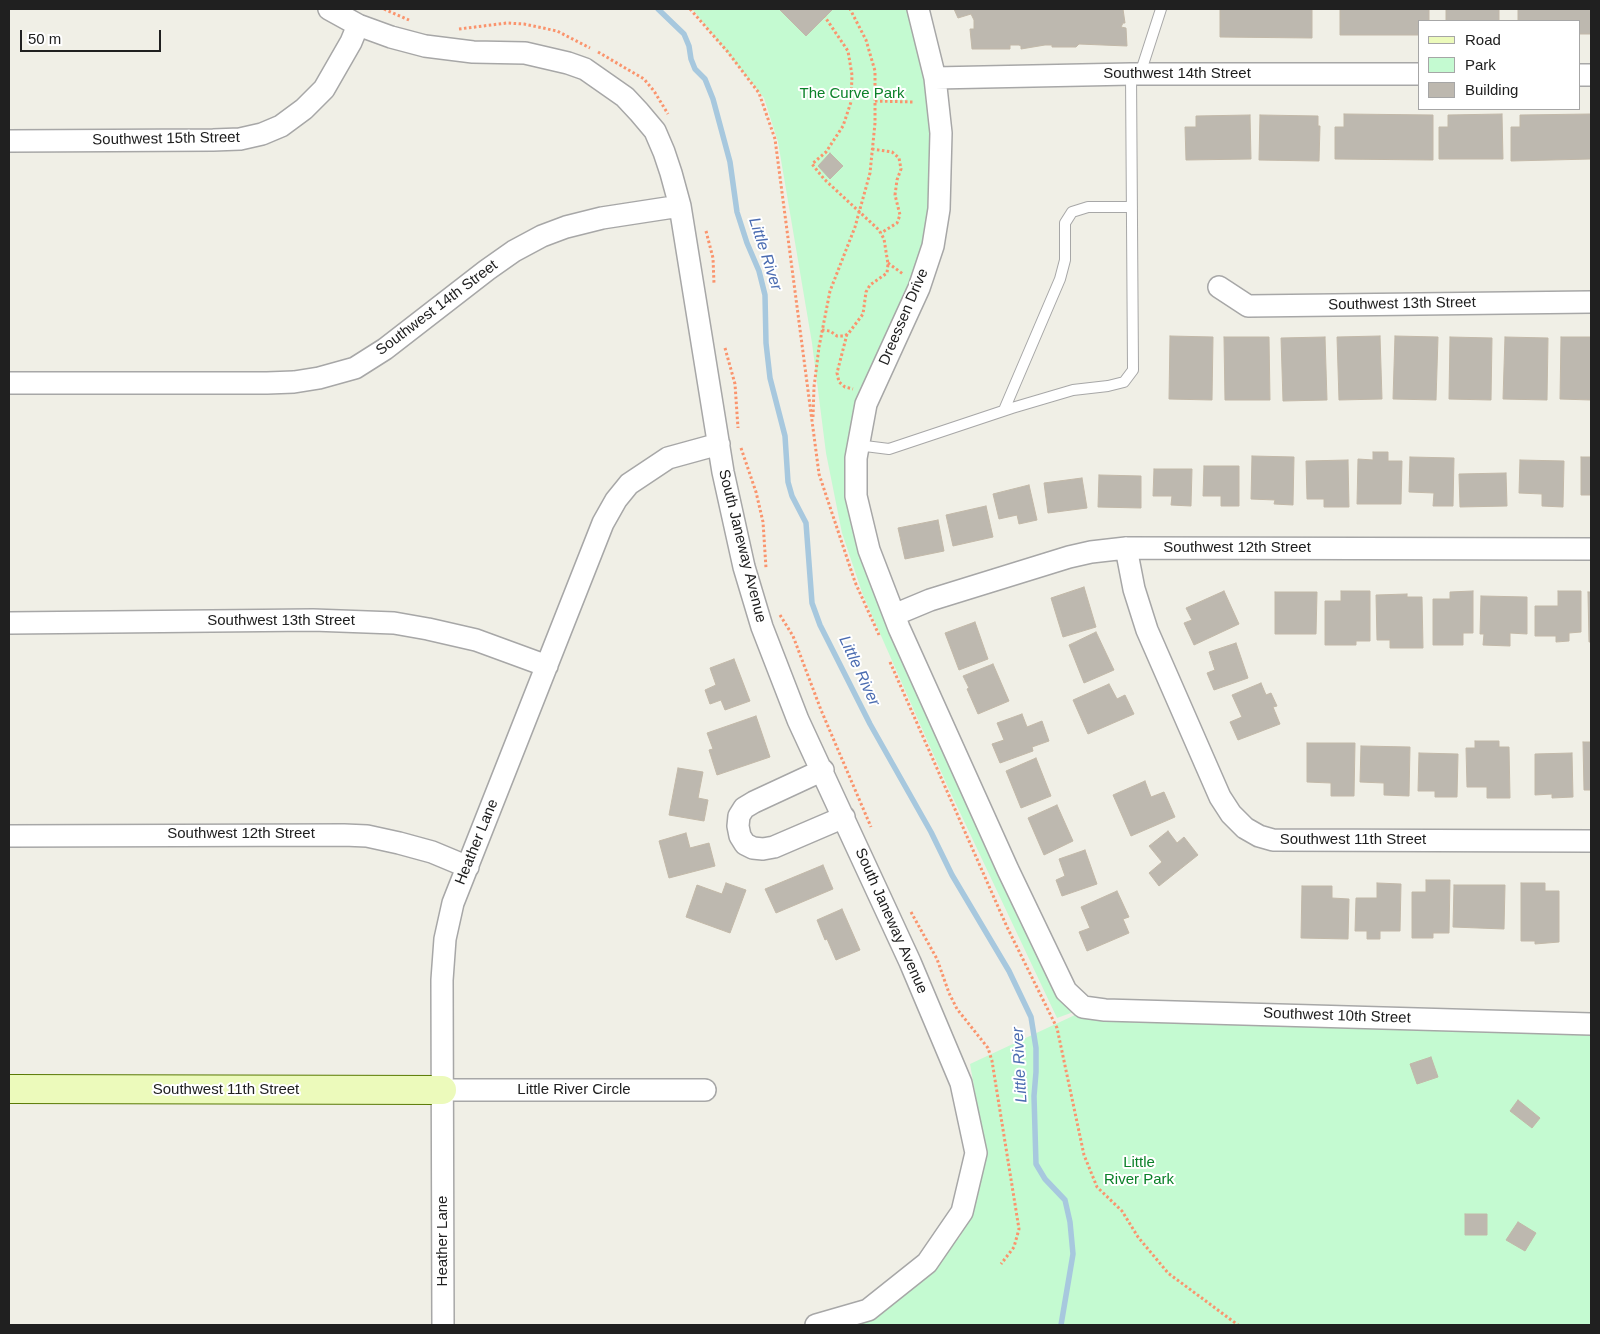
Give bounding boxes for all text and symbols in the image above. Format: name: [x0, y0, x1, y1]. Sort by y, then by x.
scale bar: [22, 20, 164, 52]
legend: [1418, 20, 1580, 110]
text: 50 m: [28, 30, 61, 47]
text: Road: [1465, 31, 1501, 48]
text: Park: [1465, 56, 1496, 73]
street label: Southwest 14th Street: [1103, 65, 1251, 83]
text: Building: [1465, 81, 1518, 98]
park label: The Curve Park: [799, 85, 905, 103]
street label: Southwest 15th Street: [92, 129, 240, 149]
water label: Little River: [744, 215, 786, 293]
street label: Southwest 14th Street: [373, 256, 501, 360]
street label: Dreessen Drive: [876, 266, 932, 368]
street label: Southwest 13th Street: [1328, 294, 1476, 314]
street label: South Janeway Avenue: [714, 467, 770, 625]
street label: Southwest 12th Street: [1163, 539, 1311, 557]
street label: Southwest 13th Street: [207, 612, 355, 630]
water label: Little River: [834, 633, 884, 709]
street label: Heather Lane: [452, 796, 502, 888]
street label: Southwest 12th Street: [167, 825, 315, 843]
street label: Southwest 11th Street: [1280, 831, 1426, 849]
street label: South Janeway Avenue: [851, 845, 931, 997]
street label: Southwest 10th Street: [1263, 1004, 1411, 1028]
water label: Little River: [1008, 1027, 1032, 1103]
street label: Southwest 11th Street: [153, 1081, 299, 1099]
street label: Little River Circle: [517, 1081, 631, 1099]
park label: Little River Park: [1104, 1154, 1174, 1189]
street label: Heather Lane: [434, 1196, 452, 1286]

